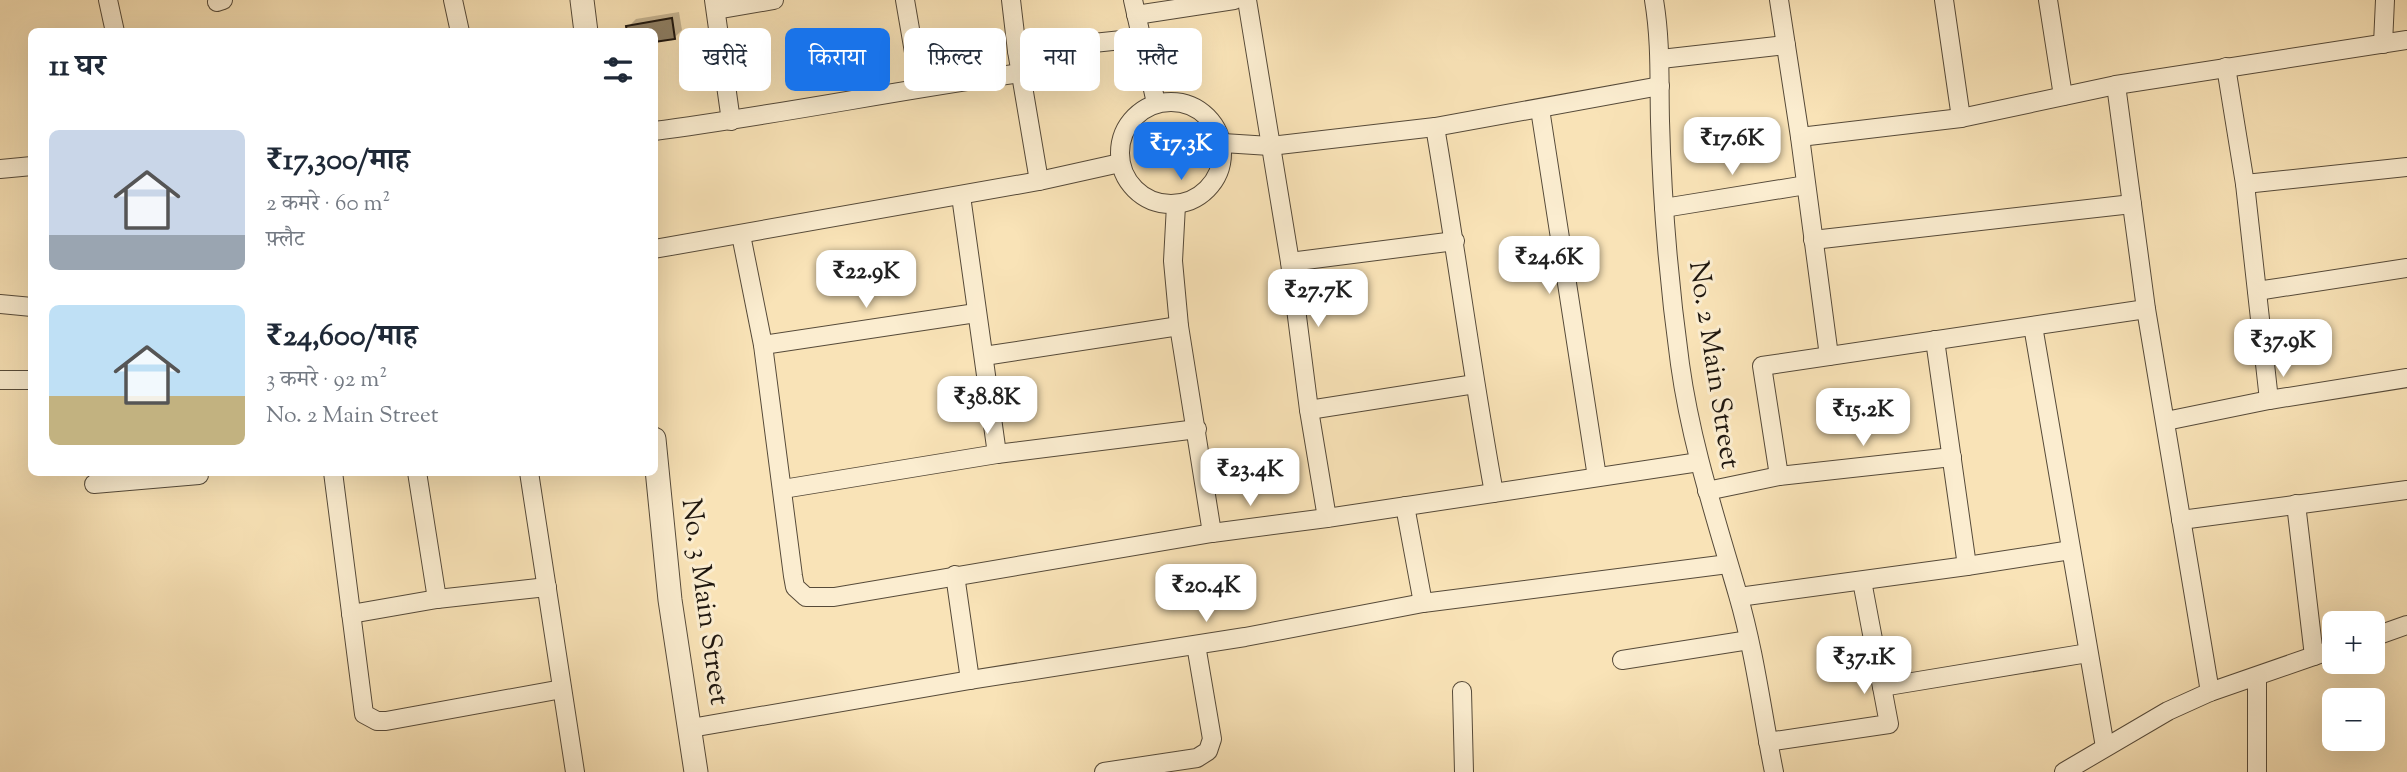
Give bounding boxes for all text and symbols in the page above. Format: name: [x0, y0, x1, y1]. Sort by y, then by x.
chip: खरीदें: [679, 28, 771, 91]
chip: किराया: [785, 28, 890, 91]
chip: फ़िल्टर: [904, 28, 1006, 91]
chip: नया: [1020, 28, 1100, 91]
chip: फ़्लैट: [1114, 28, 1202, 91]
text: 11 घर: [49, 46, 106, 89]
icon: filters: [599, 51, 637, 89]
pin: ₹17.6K: [1675, 118, 1789, 177]
pin: ₹17.3K: [1124, 122, 1238, 182]
text: ₹17.6K: [1700, 123, 1764, 156]
text: ₹17.3K: [1149, 128, 1213, 161]
text: ₹17,300/माह: [266, 140, 409, 183]
icon: home: [105, 158, 189, 242]
text: 2 कमरे · 60 m²: [266, 188, 390, 221]
text: फ़्लैट: [266, 224, 304, 257]
pin: ₹24.6K: [1492, 236, 1606, 296]
text: ₹24.6K: [1515, 242, 1583, 275]
pin: ₹22.9K: [809, 250, 923, 310]
text: ₹22.9K: [832, 256, 900, 289]
street label: No. 2 Main Street: [1677, 258, 1749, 472]
pin: ₹27.7K: [1261, 270, 1375, 329]
text: ₹27.7K: [1284, 275, 1352, 308]
text: ₹24,600/माह: [266, 316, 417, 359]
pin: ₹37.9K: [2226, 320, 2340, 379]
text: ₹37.9K: [2250, 325, 2316, 358]
icon: home: [105, 333, 189, 417]
text: 3 कमरे · 92 m²: [266, 364, 387, 397]
pin: ₹38.8K: [930, 376, 1044, 436]
text: ₹38.8K: [953, 382, 1021, 415]
pin: ₹15.2K: [1806, 388, 1920, 448]
text: ₹15.2K: [1832, 394, 1894, 427]
text: No. 2 Main Street: [266, 400, 439, 433]
pin: ₹23.4K: [1193, 448, 1307, 508]
text: ₹23.4K: [1216, 454, 1284, 487]
street label: No. 3 Main Street: [670, 496, 738, 708]
pin: ₹20.4K: [1149, 564, 1263, 624]
text: ₹20.4K: [1171, 570, 1241, 603]
map controls: [2322, 611, 2385, 751]
button: +: [2322, 611, 2385, 674]
pin: ₹37.1K: [1807, 636, 1921, 696]
text: ₹37.1K: [1832, 642, 1896, 675]
button: −: [2322, 688, 2385, 751]

